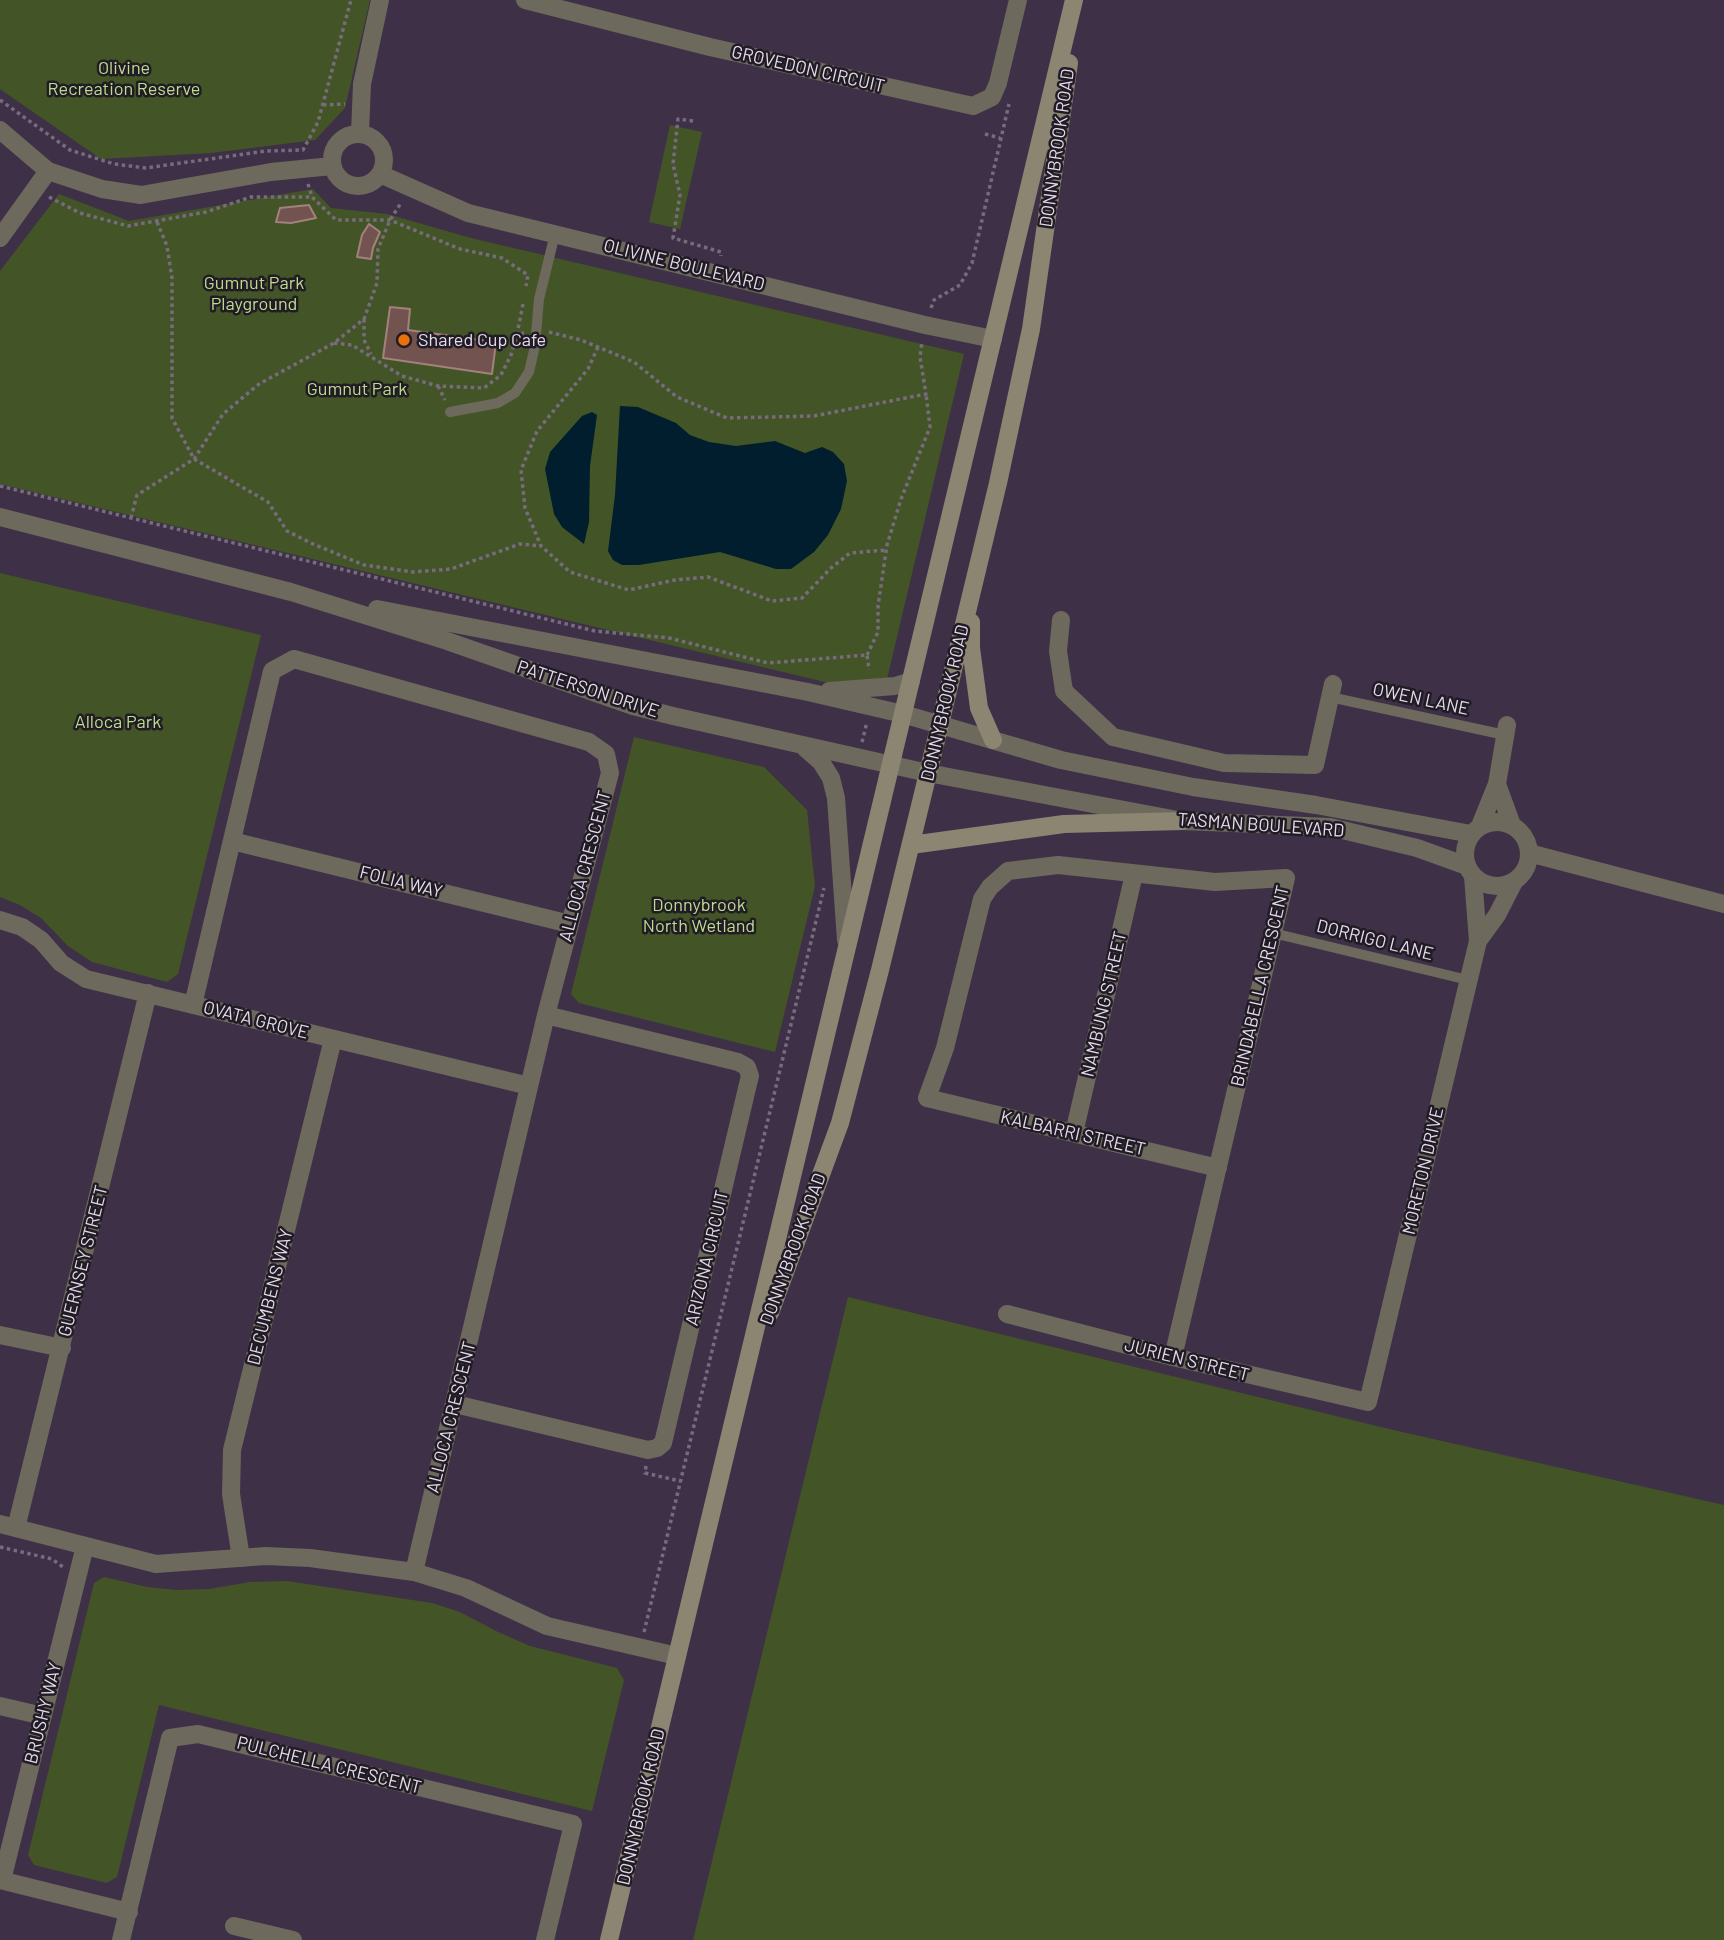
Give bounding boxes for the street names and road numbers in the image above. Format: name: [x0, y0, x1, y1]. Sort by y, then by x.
street label: GROVEDON CIRCUIT: [729, 41, 887, 97]
street label: DONNYBROOK ROAD: [1035, 67, 1079, 229]
street label: OLIVINE BOULEVARD: [601, 235, 767, 295]
street label: DONNYBROOK ROAD: [916, 623, 974, 783]
street label: PATTERSON DRIVE: [514, 656, 662, 722]
street label: OWEN LANE: [1371, 678, 1471, 720]
street label: ALLOCA CRESCENT: [554, 788, 616, 944]
street label: TASMAN BOULEVARD: [1177, 808, 1345, 842]
street label: FOLIA WAY: [357, 861, 445, 903]
street label: BRINDABELLA CRESCENT: [1226, 883, 1294, 1089]
street label: DORRIGO LANE: [1314, 915, 1436, 965]
street label: NAMBUNG STREET: [1077, 929, 1131, 1079]
street label: OVATA GROVE: [201, 996, 311, 1044]
street label: MORETON DRIVE: [1398, 1105, 1448, 1237]
street label: KALBARRI STREET: [998, 1106, 1148, 1160]
street label: DONNYBROOK ROAD: [756, 1170, 830, 1328]
street label: GUERNSEY STREET: [54, 1183, 112, 1339]
street label: ARIZONA CIRCUIT: [681, 1188, 733, 1328]
street label: DECUMBENS WAY: [243, 1227, 297, 1367]
street label: JURIEN STREET: [1122, 1334, 1252, 1386]
street label: ALLOCA CRESCENT: [422, 1339, 480, 1495]
street label: BRUSHY WAY: [20, 1660, 66, 1766]
street label: DONNYBROOK ROAD: [612, 1727, 670, 1887]
street label: PULCHELLA CRESCENT: [235, 1732, 423, 1798]

